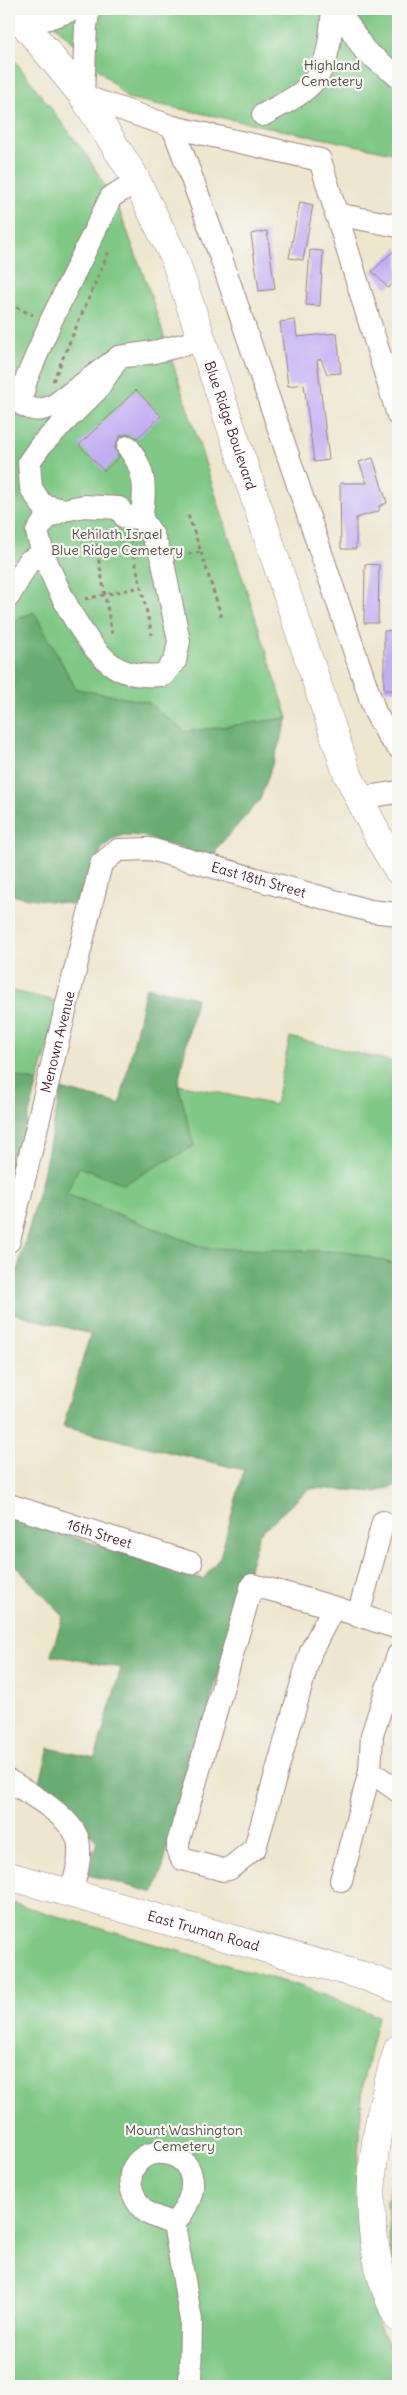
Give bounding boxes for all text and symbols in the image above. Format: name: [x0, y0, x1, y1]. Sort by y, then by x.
park label: Highland Cemetery: [301, 56, 363, 90]
street label: Blue Ridge Boulevard: [200, 359, 260, 492]
park label: Kehilath Israel Blue Ridge Cemetery: [51, 525, 183, 559]
street label: East 18th Street: [209, 858, 308, 902]
street label: Menown Avenue: [37, 989, 79, 1095]
street label: 16th Street: [65, 1515, 135, 1553]
street label: East Truman Road: [145, 1907, 261, 1955]
park label: Mount Washington Cemetery: [125, 2121, 243, 2155]

